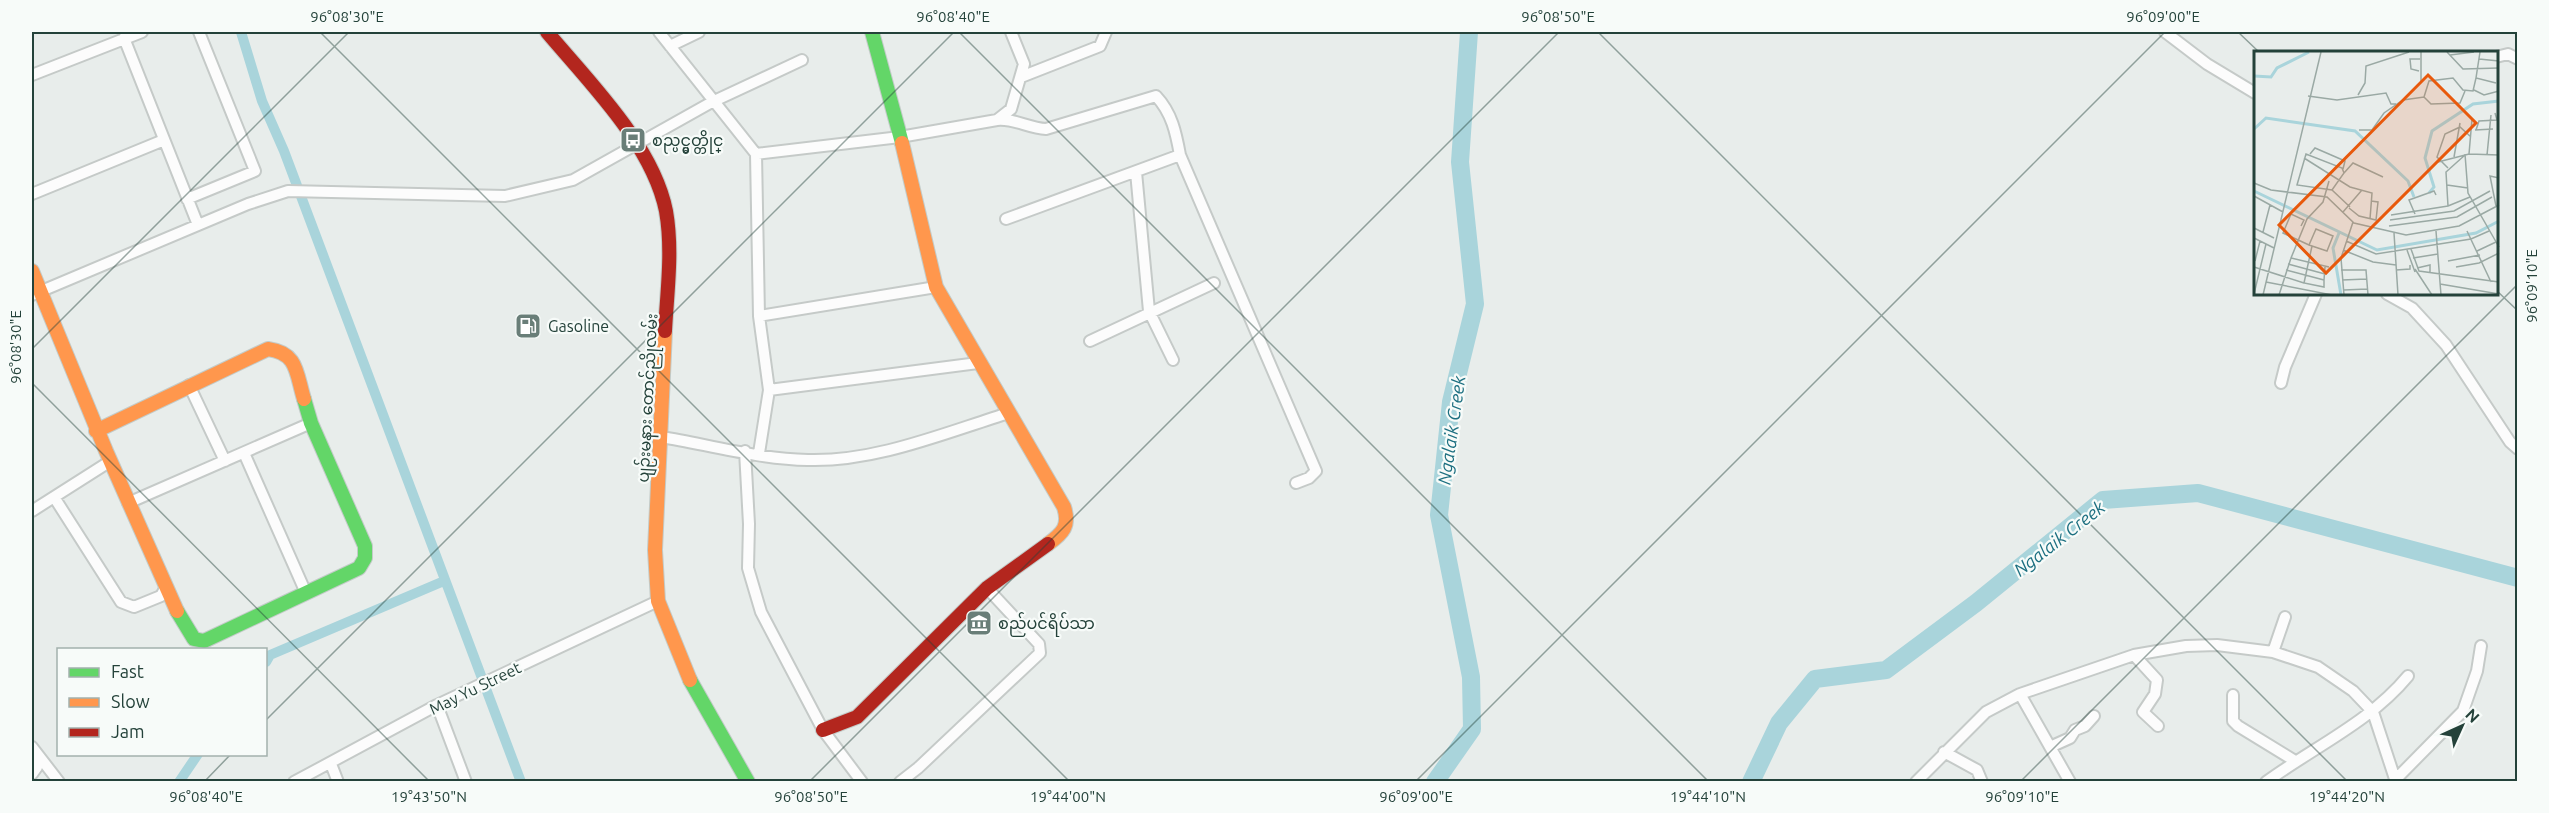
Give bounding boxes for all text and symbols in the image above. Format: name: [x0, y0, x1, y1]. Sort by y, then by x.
text: 96°08'30"E: [310, 8, 384, 25]
text: 96°08'40"E: [916, 8, 990, 25]
text: 96°08'50"E: [1521, 8, 1595, 25]
text: 96°09'00"E: [2126, 8, 2200, 25]
inset map: [2254, 51, 2498, 296]
bus stop icon: စည္ပင္မွတ္တိုင္: [618, 125, 648, 155]
place label: စည္ပင္မွတ္တိုင္: [652, 130, 724, 154]
text: 96°09'10"E: [2523, 249, 2540, 323]
text: 96°08'30"E: [7, 310, 24, 384]
fuel station icon: Gasoline: [513, 311, 543, 341]
street label: ပျဉ်းမနား တောင်ညိုလမ်း: [632, 313, 665, 483]
place label: Gasoline: [548, 317, 609, 335]
water label: Ngalaik Creek: [1433, 373, 1469, 486]
water label: Ngalaik Creek: [2010, 496, 2109, 580]
museum icon: စည်ပင်ရိပ်သာ: [964, 608, 994, 638]
place label: စည်ပင်ရိပ်သာ: [998, 612, 1095, 637]
legend: [57, 648, 267, 756]
street label: May Yu Street: [426, 658, 524, 718]
text: Fast: [111, 661, 144, 681]
text: Slow: [111, 691, 150, 711]
north arrow: [2432, 696, 2492, 756]
text: N: [2462, 705, 2483, 726]
text: Jam: [111, 721, 145, 741]
text: 96°08'40"E: [169, 788, 243, 805]
text: 19°43'50"N: [391, 788, 467, 805]
text: 96°08'50"E: [774, 788, 848, 805]
text: 19°44'00"N: [1030, 788, 1106, 805]
text: 96°09'00"E: [1379, 788, 1453, 805]
text: 19°44'10"N: [1670, 788, 1746, 805]
text: 96°09'10"E: [1985, 788, 2059, 805]
text: 19°44'20"N: [2309, 788, 2385, 805]

